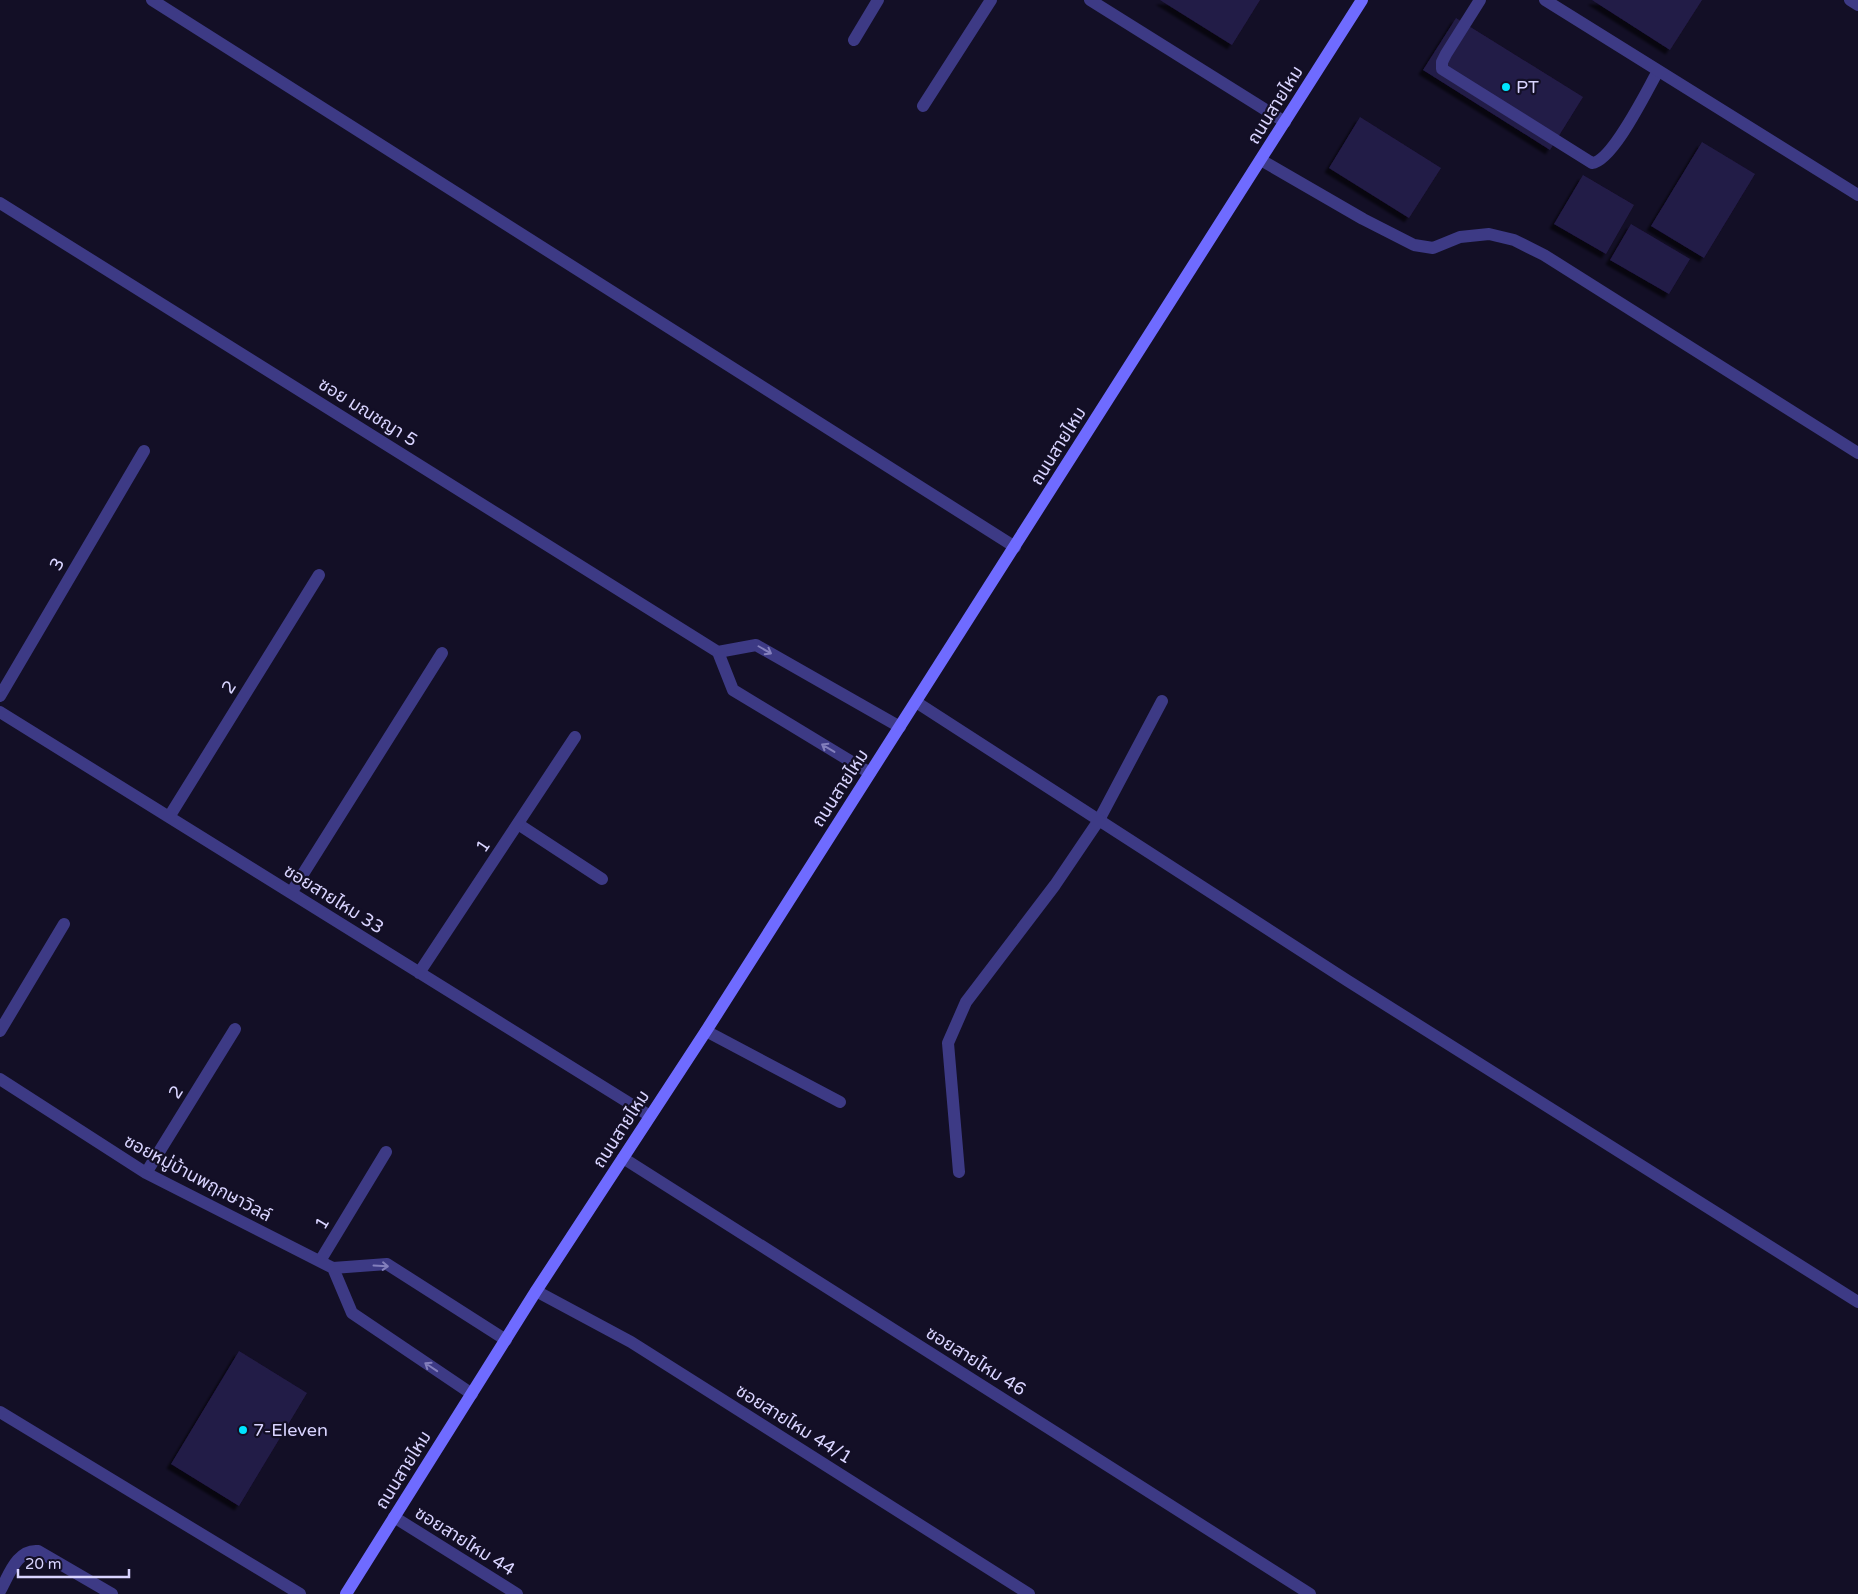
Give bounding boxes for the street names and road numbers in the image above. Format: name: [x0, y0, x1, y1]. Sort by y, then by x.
street label: ถนนสายไหม: [1242, 62, 1308, 148]
street label: ซอย มณชญา 5: [314, 373, 422, 451]
street label: ถนนสายไหม: [1025, 403, 1091, 489]
street label: 3: [45, 554, 69, 574]
street label: 2: [217, 676, 241, 698]
street label: ถนนสายไหม: [807, 745, 873, 831]
street label: 1: [471, 835, 495, 857]
street label: ซอยสายไหม 33: [280, 860, 388, 938]
street label: 2: [164, 1081, 188, 1103]
street label: ถนนสายไหม: [588, 1086, 654, 1172]
street label: ซอยหมู่บ้านพฤกษาวิลล์: [120, 1130, 276, 1227]
street label: 1: [310, 1212, 334, 1234]
street label: ซอยสายไหม 46: [922, 1322, 1030, 1400]
street label: ซอยสายไหม 44/1: [732, 1379, 856, 1469]
street label: ถนนสายไหม: [370, 1427, 436, 1513]
street label: ซอยสายไหม 44: [411, 1502, 519, 1580]

